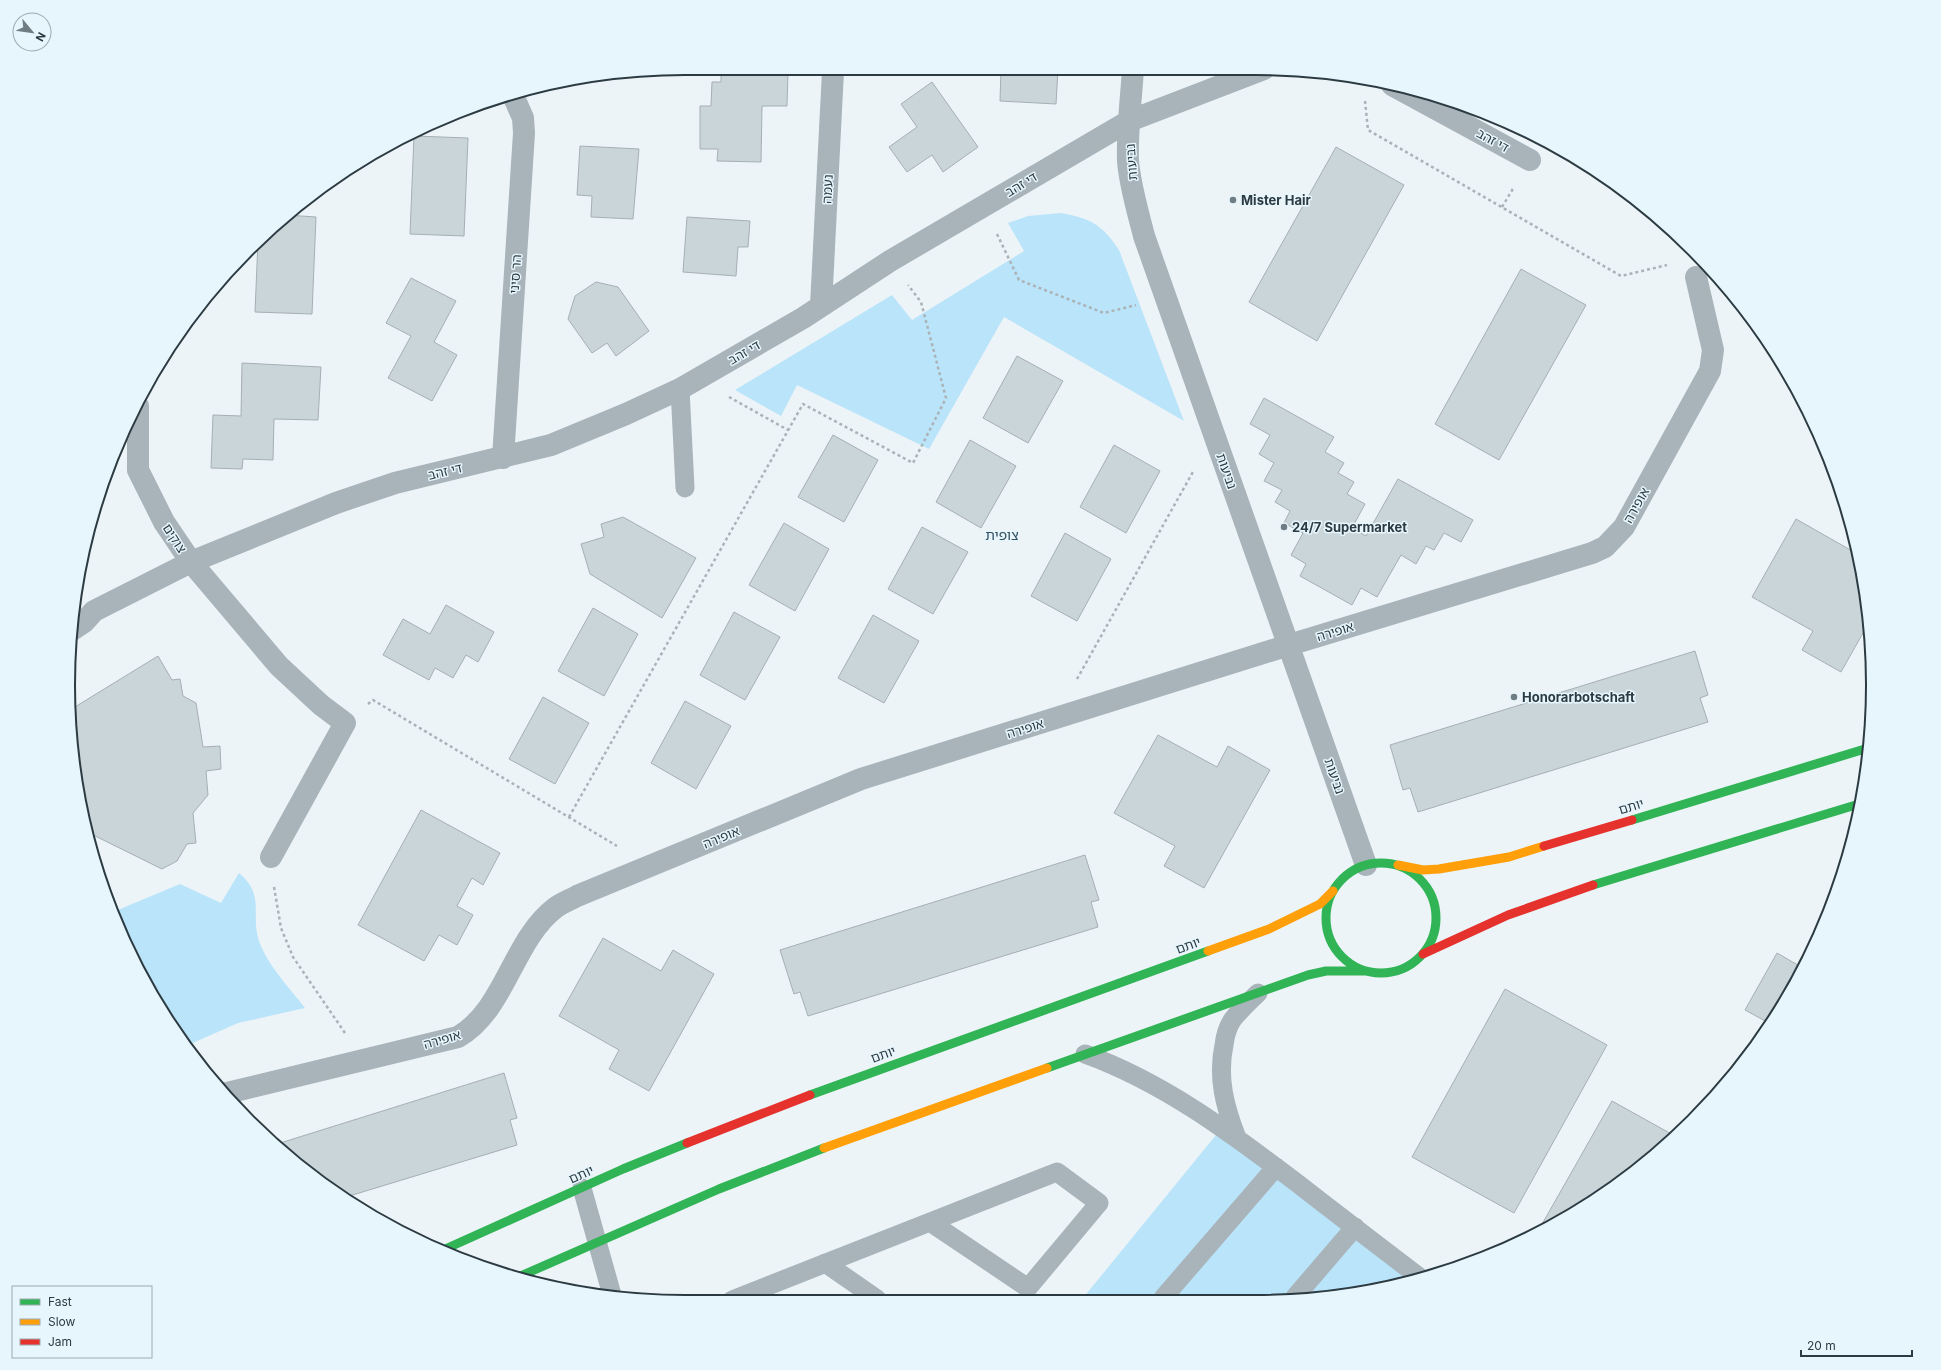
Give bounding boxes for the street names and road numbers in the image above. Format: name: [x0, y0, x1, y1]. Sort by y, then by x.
street label: די זהב: [1474, 125, 1512, 155]
street label: נביעות: [1122, 143, 1140, 181]
street label: די זהב: [1002, 168, 1040, 200]
street label: נעמה: [818, 174, 836, 204]
street label: הר סיני: [506, 254, 524, 294]
street label: די זהב: [725, 336, 763, 368]
street label: נביעות: [1213, 451, 1241, 491]
street label: די זהב: [426, 459, 464, 483]
street label: אופירה: [1620, 484, 1652, 526]
street label: צוקים: [160, 520, 190, 556]
street label: אופירה: [1314, 618, 1356, 644]
street label: אופירה: [1004, 715, 1046, 741]
street label: נביעות: [1321, 756, 1349, 796]
street label: יותם: [1616, 795, 1646, 817]
street label: אופירה: [700, 822, 742, 852]
street label: יותם: [1173, 933, 1203, 957]
street label: אופירה: [421, 1026, 463, 1052]
street label: יותם: [868, 1042, 898, 1066]
street label: יותם: [566, 1161, 596, 1187]

